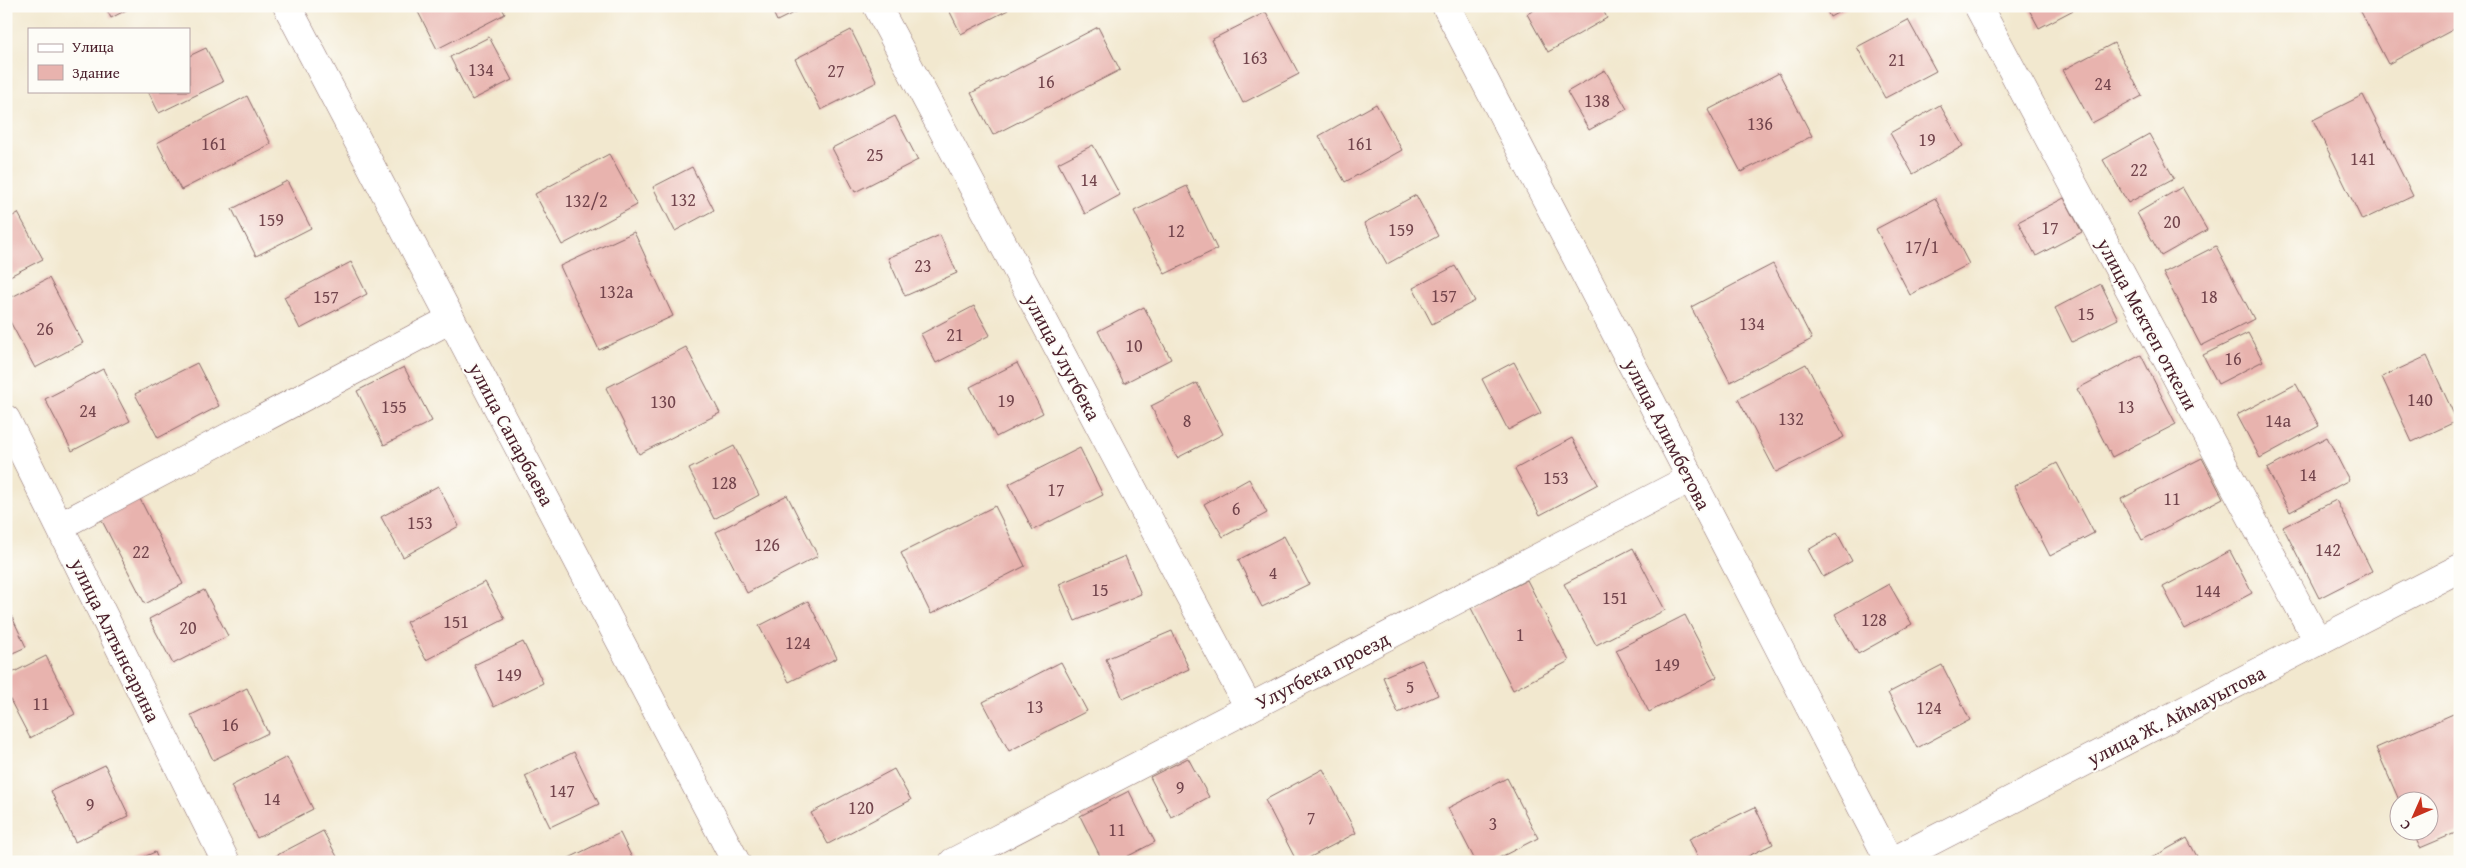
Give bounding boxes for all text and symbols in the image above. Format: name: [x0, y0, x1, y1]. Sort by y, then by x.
legend: [28, 28, 190, 92]
text: Улица: [72, 36, 115, 57]
house number: 163: [1242, 44, 1268, 71]
house number: 21: [1888, 46, 1906, 73]
house number: 134: [468, 56, 494, 83]
house number: 27: [827, 57, 845, 84]
text: Здание: [72, 62, 120, 83]
house number: 16: [1037, 68, 1055, 95]
house number: 24: [2094, 70, 2112, 97]
house number: 138: [1584, 87, 1610, 114]
house number: 136: [1747, 110, 1773, 137]
house number: 19: [1918, 126, 1936, 153]
house number: 161: [201, 130, 227, 157]
house number: 161: [1347, 130, 1373, 157]
house number: 25: [866, 141, 884, 168]
house number: 141: [2350, 145, 2376, 172]
house number: 22: [2130, 156, 2148, 183]
house number: 14: [1080, 166, 1098, 193]
house number: 132: [670, 186, 696, 213]
house number: 132/2: [564, 187, 608, 214]
house number: 159: [258, 206, 284, 233]
house number: 20: [2163, 208, 2181, 235]
house number: 17: [2041, 214, 2059, 241]
house number: 159: [1388, 216, 1414, 243]
house number: 12: [1167, 217, 1185, 244]
street label: улица Мектеп откели: [2090, 232, 2206, 415]
house number: 17/1: [1905, 233, 1939, 260]
house number: 23: [914, 252, 932, 279]
house number: 132а: [599, 278, 634, 305]
house number: 157: [1431, 282, 1457, 309]
house number: 157: [313, 283, 339, 310]
house number: 18: [2200, 283, 2218, 310]
street label: улица Улугбека: [1017, 288, 1109, 426]
house number: 15: [2077, 300, 2095, 327]
house number: 134: [1739, 310, 1765, 337]
house number: 26: [36, 315, 54, 342]
house number: 21: [946, 321, 964, 348]
house number: 10: [1125, 332, 1143, 359]
house number: 16: [2224, 345, 2242, 372]
street label: улица Алимбетова: [1617, 352, 1719, 515]
street label: улица Сапарбаева: [461, 356, 562, 511]
house number: 140: [2407, 386, 2433, 413]
house number: 19: [997, 387, 1015, 414]
house number: 130: [650, 388, 676, 415]
house number: 155: [381, 393, 407, 420]
house number: 13: [2117, 393, 2135, 420]
house number: 24: [79, 397, 97, 424]
house number: 132: [1778, 405, 1804, 432]
house number: 8: [1183, 407, 1191, 434]
house number: 14а: [2265, 407, 2291, 434]
house number: 14: [2299, 461, 2317, 488]
house number: 153: [1543, 464, 1569, 491]
house number: 128: [711, 469, 737, 496]
house number: 17: [1047, 476, 1065, 503]
house number: 11: [2163, 485, 2181, 512]
house number: 6: [1232, 495, 1240, 522]
house number: 153: [407, 509, 433, 536]
house number: 126: [754, 531, 780, 558]
house number: 142: [2315, 536, 2341, 563]
house number: 22: [132, 538, 150, 565]
street label: улица Алтынсарина: [63, 552, 168, 727]
house number: 4: [1269, 559, 1277, 586]
house number: 15: [1091, 576, 1109, 603]
house number: 144: [2195, 577, 2221, 604]
house number: 151: [1602, 584, 1628, 611]
house number: 128: [1861, 606, 1887, 633]
house number: 151: [443, 608, 469, 635]
house number: 20: [179, 614, 197, 641]
house number: 1: [1516, 621, 1524, 648]
street label: Улугбека проезд: [1250, 624, 1394, 716]
house number: 124: [785, 629, 811, 656]
house number: 149: [1654, 651, 1680, 678]
street label: улица Ж. Аймауытова: [2081, 657, 2271, 773]
house number: 149: [496, 661, 522, 688]
house number: 5: [1406, 673, 1414, 700]
house number: 11: [32, 690, 50, 717]
house number: 13: [1026, 693, 1044, 720]
house number: 124: [1916, 694, 1942, 721]
house number: 16: [221, 711, 239, 738]
house number: 9: [1176, 774, 1184, 801]
house number: 147: [549, 777, 575, 804]
house number: 14: [263, 785, 281, 812]
north arrow: [2388, 790, 2438, 840]
house number: 9: [86, 791, 94, 818]
house number: 120: [848, 794, 874, 821]
house number: 7: [1307, 804, 1315, 831]
house number: 3: [1489, 810, 1497, 837]
text: С: [2395, 815, 2415, 835]
house number: 11: [1108, 816, 1126, 843]

